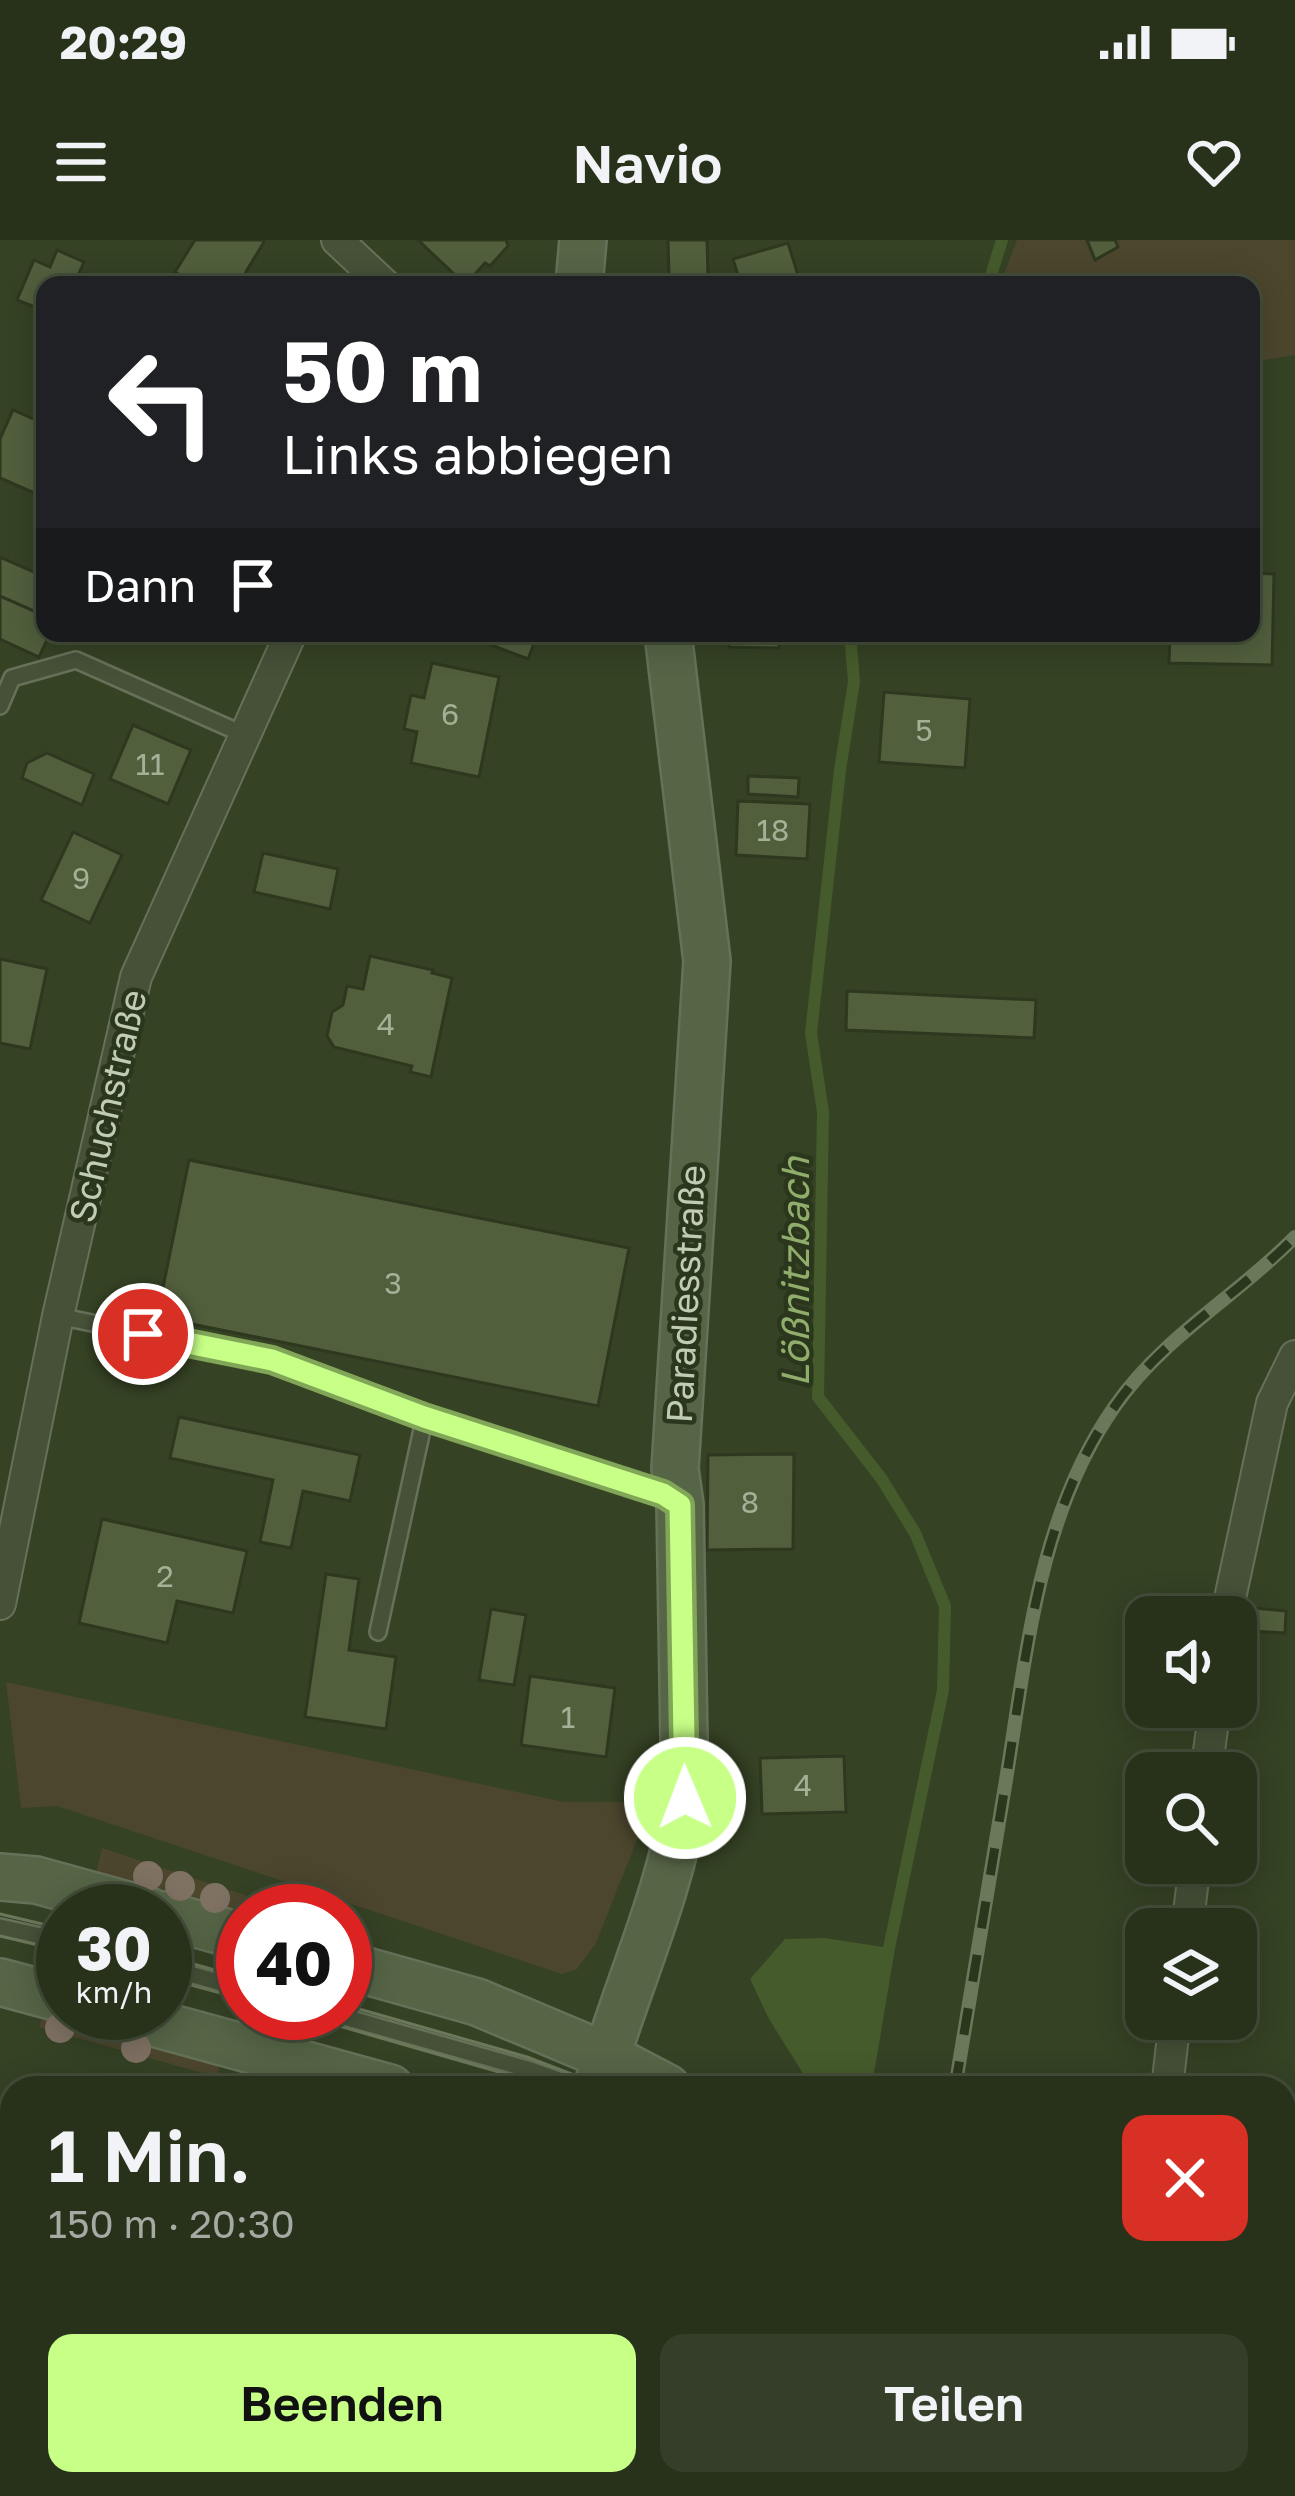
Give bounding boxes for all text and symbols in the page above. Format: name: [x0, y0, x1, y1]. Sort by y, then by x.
text: 20:29: [60, 15, 187, 69]
icon: menu: [48, 129, 114, 195]
icon: heart: [1181, 129, 1247, 195]
text: Navio: [573, 130, 722, 195]
text: 50 m: [282, 320, 482, 420]
icon: left: [84, 324, 240, 480]
text: Links abbiegen: [282, 421, 674, 486]
icon: arrive: [220, 552, 286, 618]
text: Dann: [84, 558, 196, 612]
house number: 6: [441, 696, 459, 732]
house number: 5: [915, 712, 933, 748]
house number: 11: [135, 746, 165, 782]
house number: 18: [757, 812, 789, 848]
house number: 9: [72, 860, 90, 896]
street label: Schuchstraße: [59, 985, 155, 1227]
house number: 4: [377, 1006, 395, 1042]
water label: Lößnitzbach: [771, 1155, 818, 1387]
street label: Paradiesstraße: [657, 1164, 713, 1424]
house number: 3: [384, 1265, 402, 1301]
pin: [92, 1283, 194, 1385]
icon: arrive: [110, 1301, 176, 1367]
house number: 8: [741, 1484, 759, 1520]
house number: 2: [156, 1558, 174, 1594]
map controls: [1125, 1596, 1257, 2040]
button: sound: [1125, 1596, 1257, 1728]
house number: 1: [561, 1699, 575, 1735]
position arrow: [622, 1735, 748, 1861]
button: search: [1125, 1752, 1257, 1884]
house number: 4: [794, 1767, 812, 1803]
speed limit sign: 40: [216, 1884, 372, 2040]
button: layers: [1125, 1908, 1257, 2040]
text: 30: [76, 1911, 152, 1983]
text: km/h: [76, 1974, 152, 2010]
text: 1 Min.: [48, 2111, 251, 2198]
button: close: [1122, 2115, 1248, 2241]
text: 150 m · 20:30: [48, 2200, 295, 2247]
button: Beenden: [48, 2334, 636, 2472]
button: Teilen: [660, 2334, 1248, 2472]

